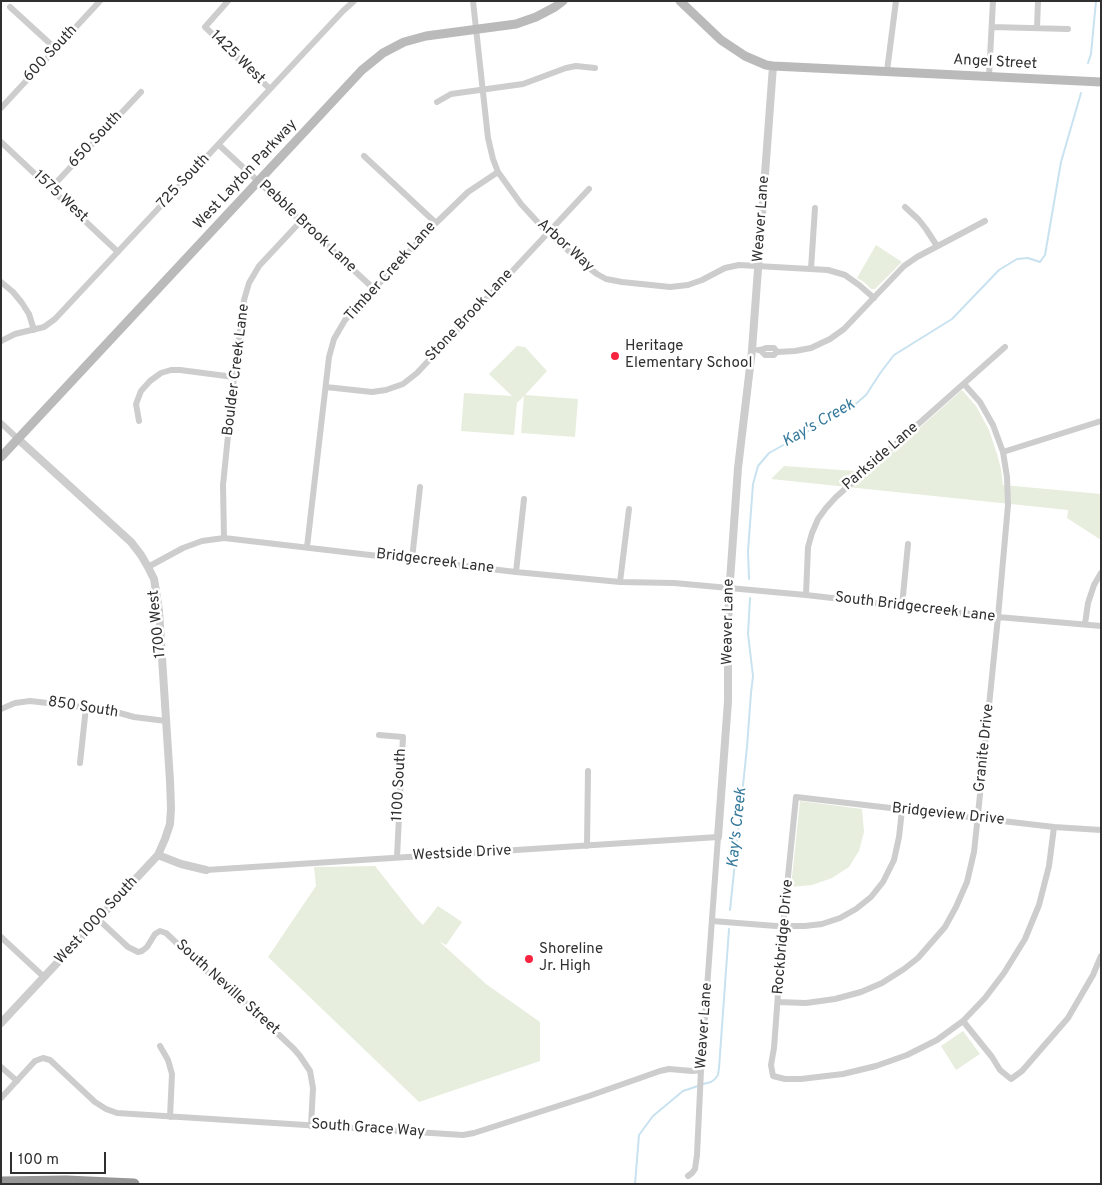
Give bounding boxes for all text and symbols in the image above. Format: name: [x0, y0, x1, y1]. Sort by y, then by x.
street label: 600 South: [20, 22, 82, 86]
street label: 1425 West: [206, 27, 268, 89]
street label: Angel Street: [953, 52, 1037, 74]
street label: 650 South: [65, 108, 127, 172]
street label: West Layton Parkway: [190, 116, 302, 234]
street label: 725 South: [154, 151, 214, 213]
street label: 1575 West: [29, 167, 91, 227]
street label: Weaver Lane: [750, 175, 774, 263]
street label: Pebble Brook Lane: [254, 177, 360, 277]
street label: Arbor Way: [533, 216, 597, 276]
street label: Timber Creek Lane: [342, 218, 440, 326]
street label: Stone Brook Lane: [423, 266, 517, 366]
street label: Boulder Creek Lane: [220, 303, 254, 437]
place label: Heritage Elementary School: [625, 338, 752, 373]
marker: Heritage Elementary School: [609, 350, 621, 362]
water label: Kay's Creek: [779, 396, 859, 452]
street label: Parkside Lane: [839, 419, 923, 495]
street label: Bridgecreek Lane: [375, 546, 495, 578]
street label: Weaver Lane: [719, 579, 739, 665]
street label: 1700 West: [145, 589, 171, 659]
street label: South Bridgecreek Lane: [834, 589, 996, 627]
street label: 850 South: [47, 694, 119, 722]
street label: Granite Drive: [971, 703, 999, 793]
street label: 1100 South: [389, 748, 411, 822]
water label: Kay's Creek: [724, 787, 752, 869]
street label: Bridgeview Drive: [891, 800, 1005, 830]
street label: Westside Drive: [412, 842, 512, 866]
street label: West 1000 South: [52, 873, 142, 969]
street label: Rockbridge Drive: [770, 879, 798, 995]
street label: South Neville Street: [171, 937, 283, 1039]
place label: Shoreline Jr. High: [539, 941, 603, 976]
marker: Shoreline Jr. High: [523, 953, 535, 965]
street label: Weaver Lane: [693, 982, 717, 1070]
street label: South Grace Way: [310, 1116, 426, 1142]
scale bar: [12, 1142, 109, 1174]
text: 100 m: [18, 1151, 59, 1170]

